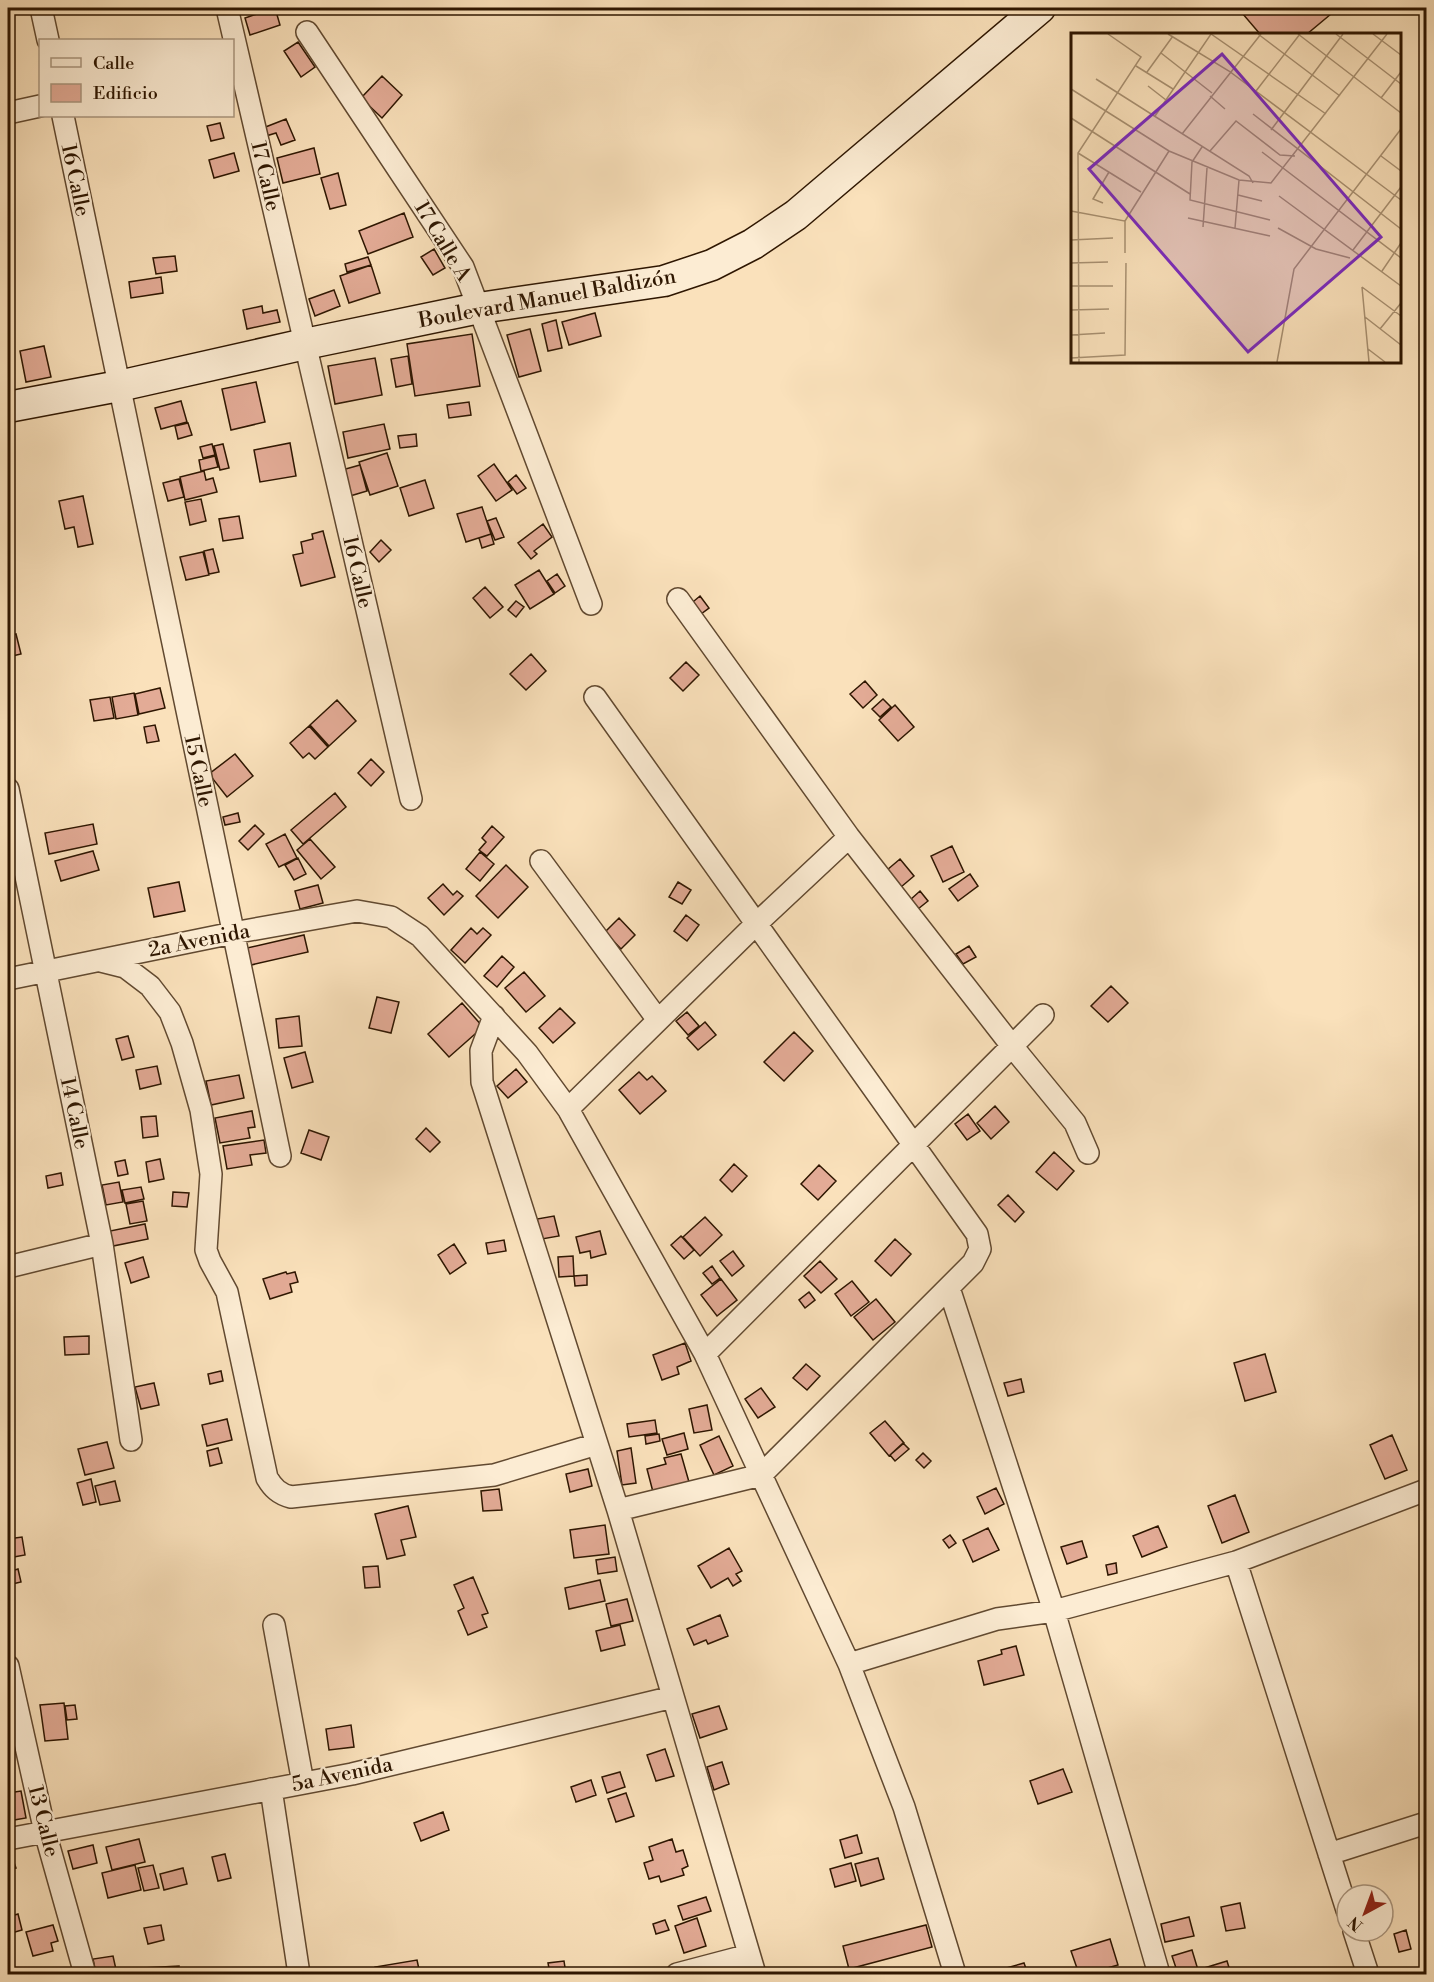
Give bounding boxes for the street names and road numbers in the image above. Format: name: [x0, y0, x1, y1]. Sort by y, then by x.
street label: 17 Calle: [244, 139, 286, 214]
street label: 16 Calle: [55, 142, 95, 219]
street label: 17 Calle A: [408, 196, 477, 287]
street label: Boulevard Manuel Baldizón: [415, 263, 678, 335]
street label: 16 Calle: [336, 534, 378, 611]
street label: 15 Calle: [178, 733, 218, 810]
street label: 2a Avenida: [146, 918, 253, 964]
street label: 14 Calle: [54, 1075, 94, 1152]
street label: 5a Avenida: [289, 1752, 395, 1798]
street label: 13 Calle: [22, 1783, 64, 1860]

